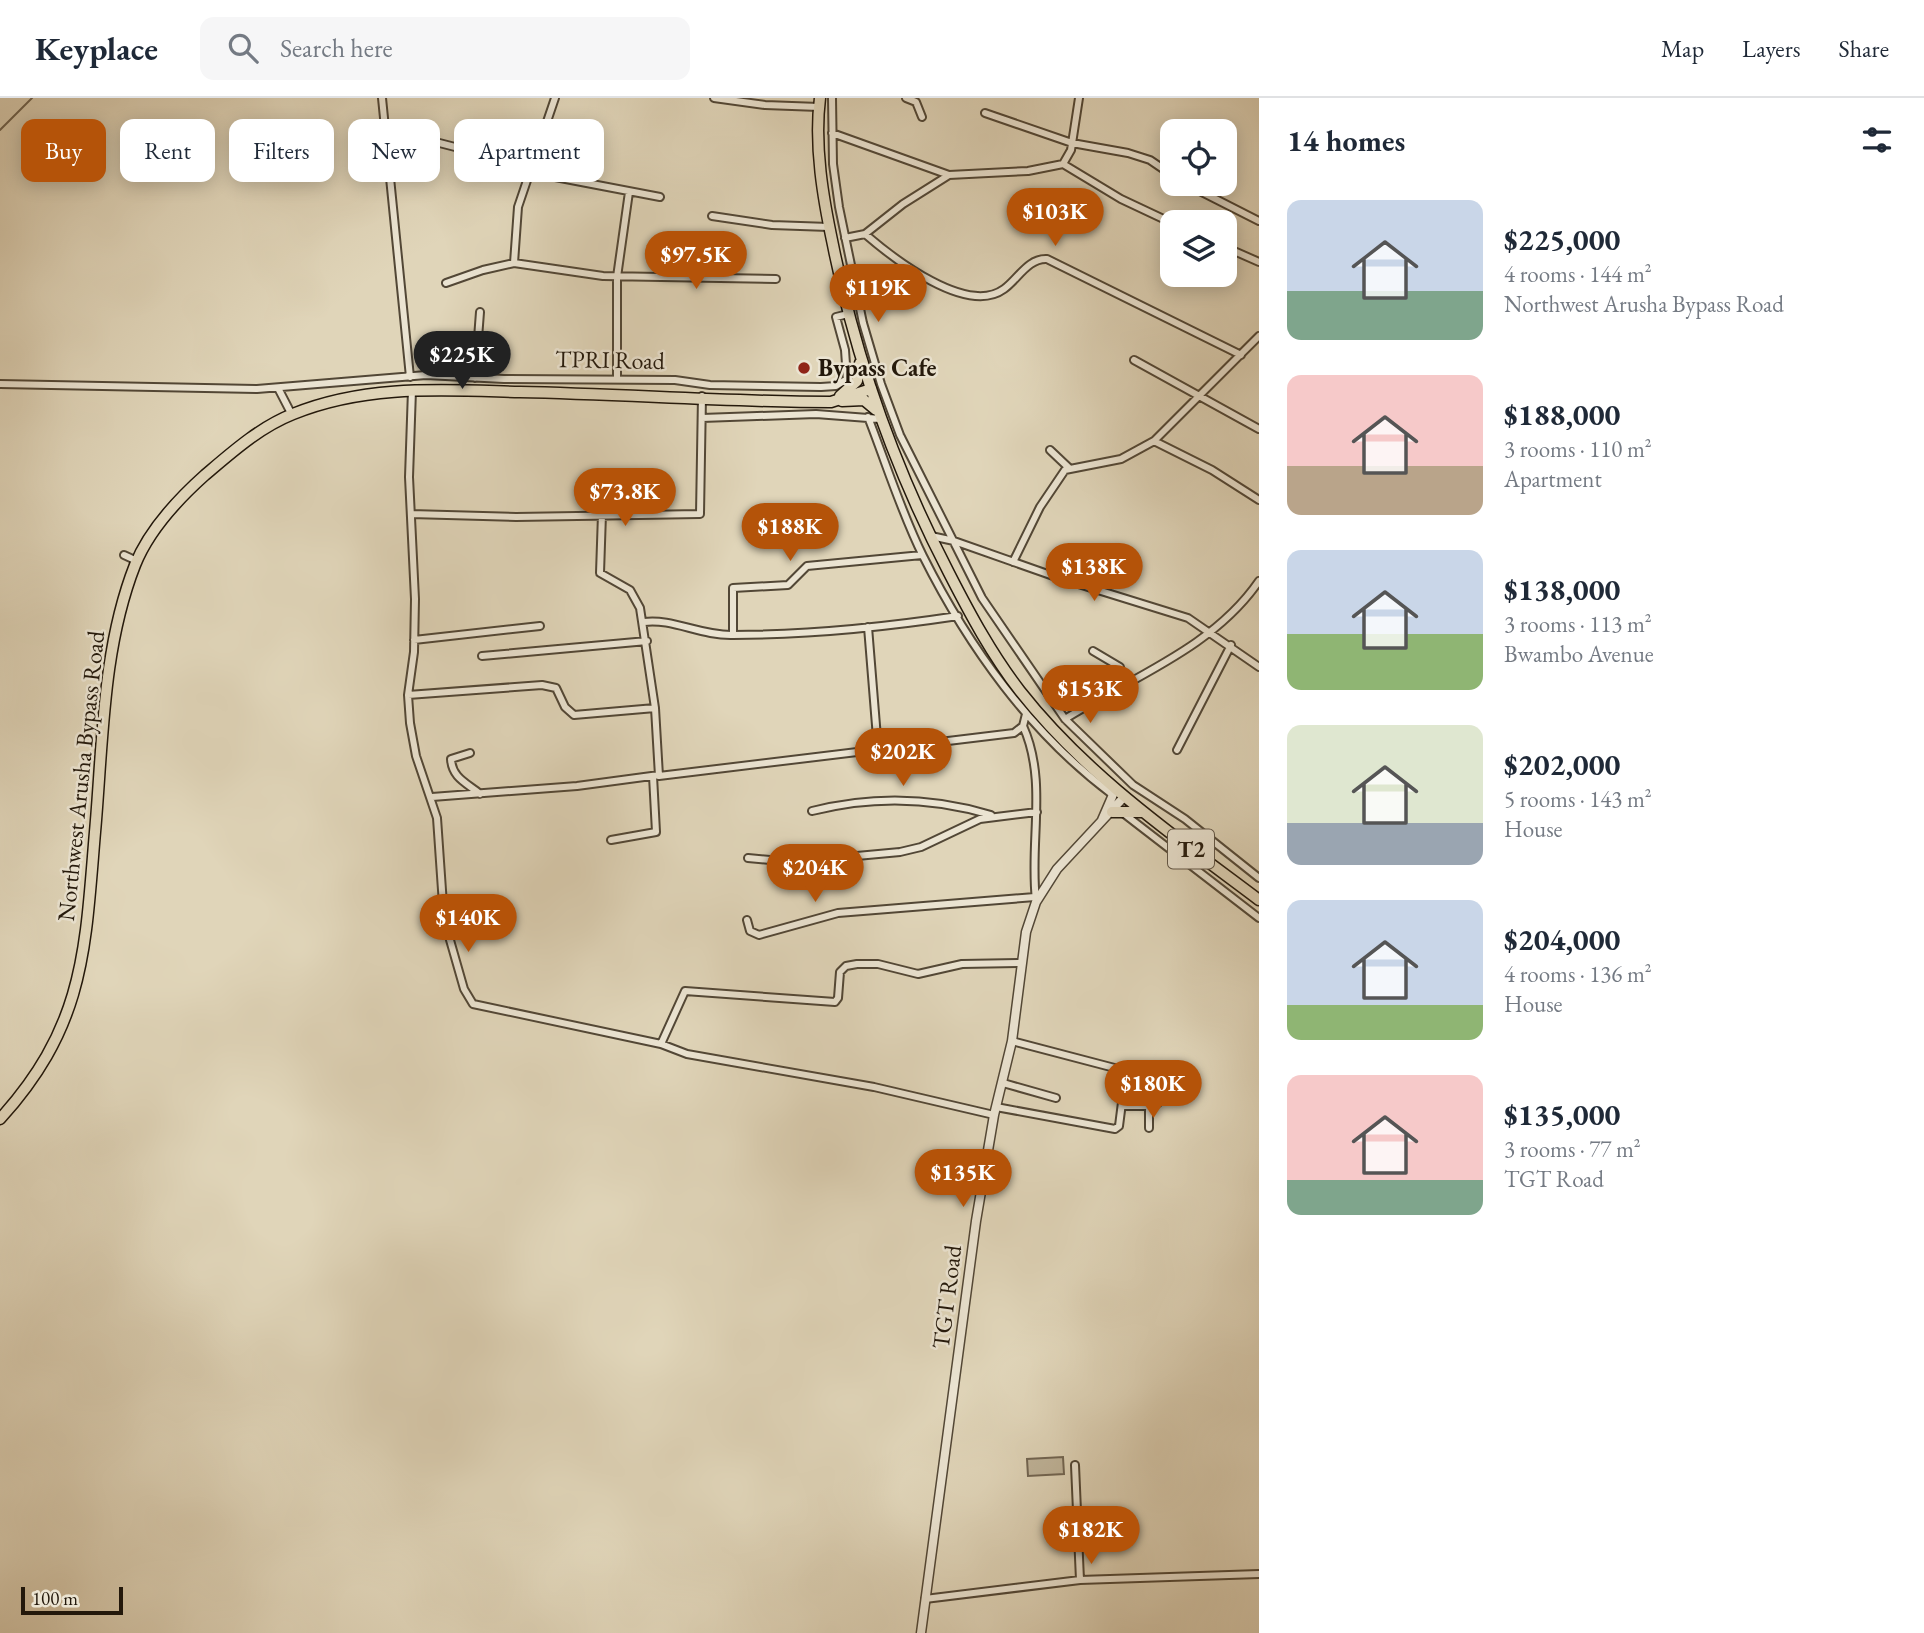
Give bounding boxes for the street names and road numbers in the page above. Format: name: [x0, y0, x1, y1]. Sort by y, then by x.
street label: TPRI Road: [555, 343, 666, 376]
street label: Northwest Arusha Bypass Road: [50, 628, 111, 923]
road number: T2: [1168, 830, 1214, 869]
street label: TGT Road: [925, 1242, 968, 1351]

